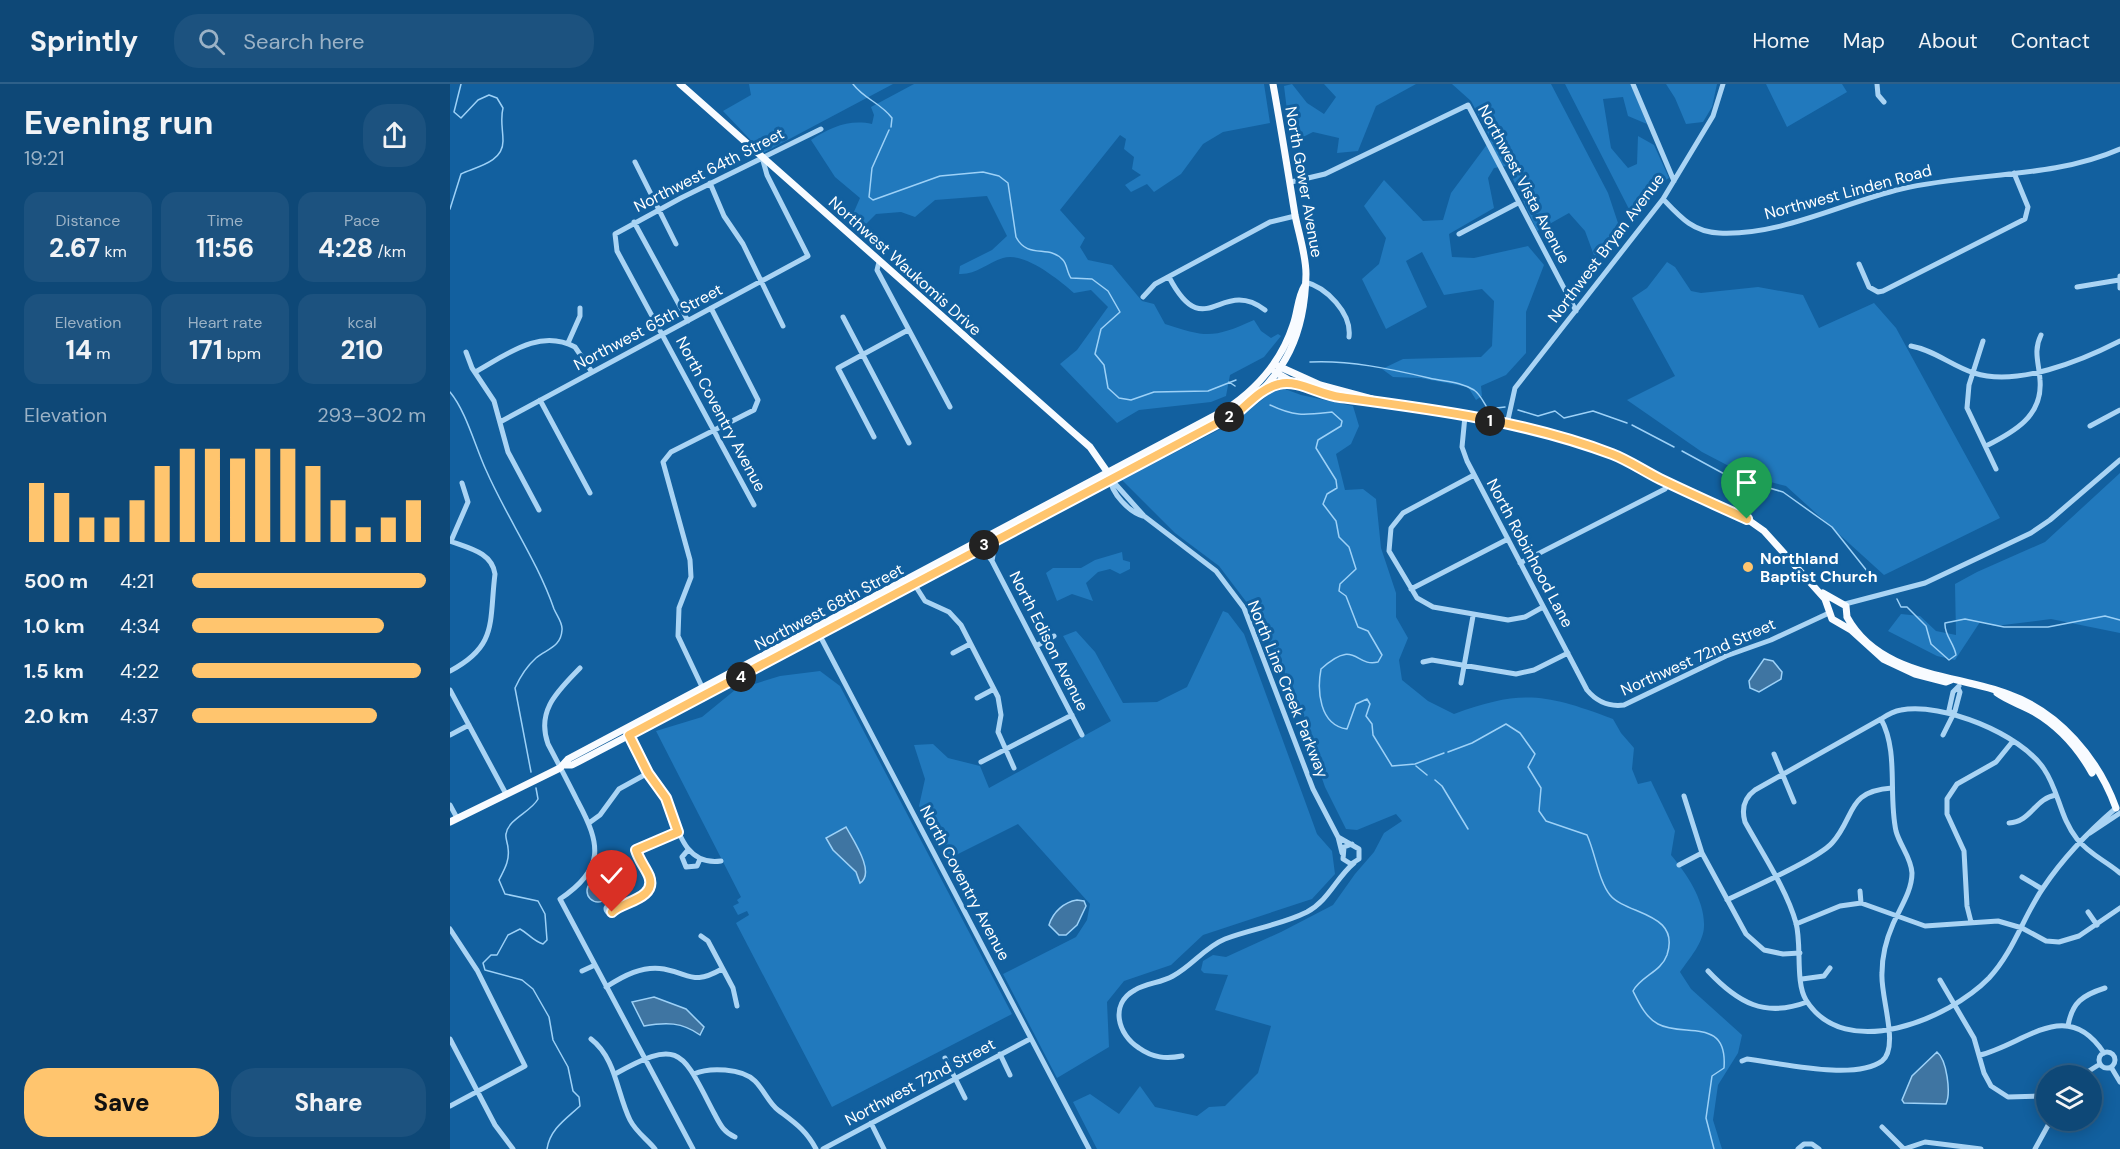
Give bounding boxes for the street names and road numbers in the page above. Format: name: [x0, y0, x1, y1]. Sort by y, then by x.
street label: Northwest Vista Avenue: [1473, 101, 1575, 267]
street label: North Gower Avenue: [1280, 105, 1328, 259]
street label: Northwest 64th Street: [630, 123, 788, 217]
street label: Northwest Linden Road: [1762, 160, 1934, 224]
street label: Northwest Bryan Avenue: [1543, 169, 1669, 327]
street label: Northwest Waukomis Drive: [824, 192, 986, 340]
street label: Northwest 65th Street: [570, 279, 726, 375]
street label: North Coventry Avenue: [671, 333, 771, 495]
street label: North Robinhood Lane: [1482, 475, 1578, 631]
street label: Northwest 68th Street: [751, 559, 907, 655]
street label: North Edison Avenue: [1005, 567, 1093, 715]
street label: North Line Creek Parkway: [1243, 597, 1333, 781]
street label: Northwest 72nd Street: [1617, 613, 1779, 701]
street label: North Coventry Avenue: [915, 802, 1015, 964]
street label: Northwest 72nd Street: [841, 1033, 999, 1131]

